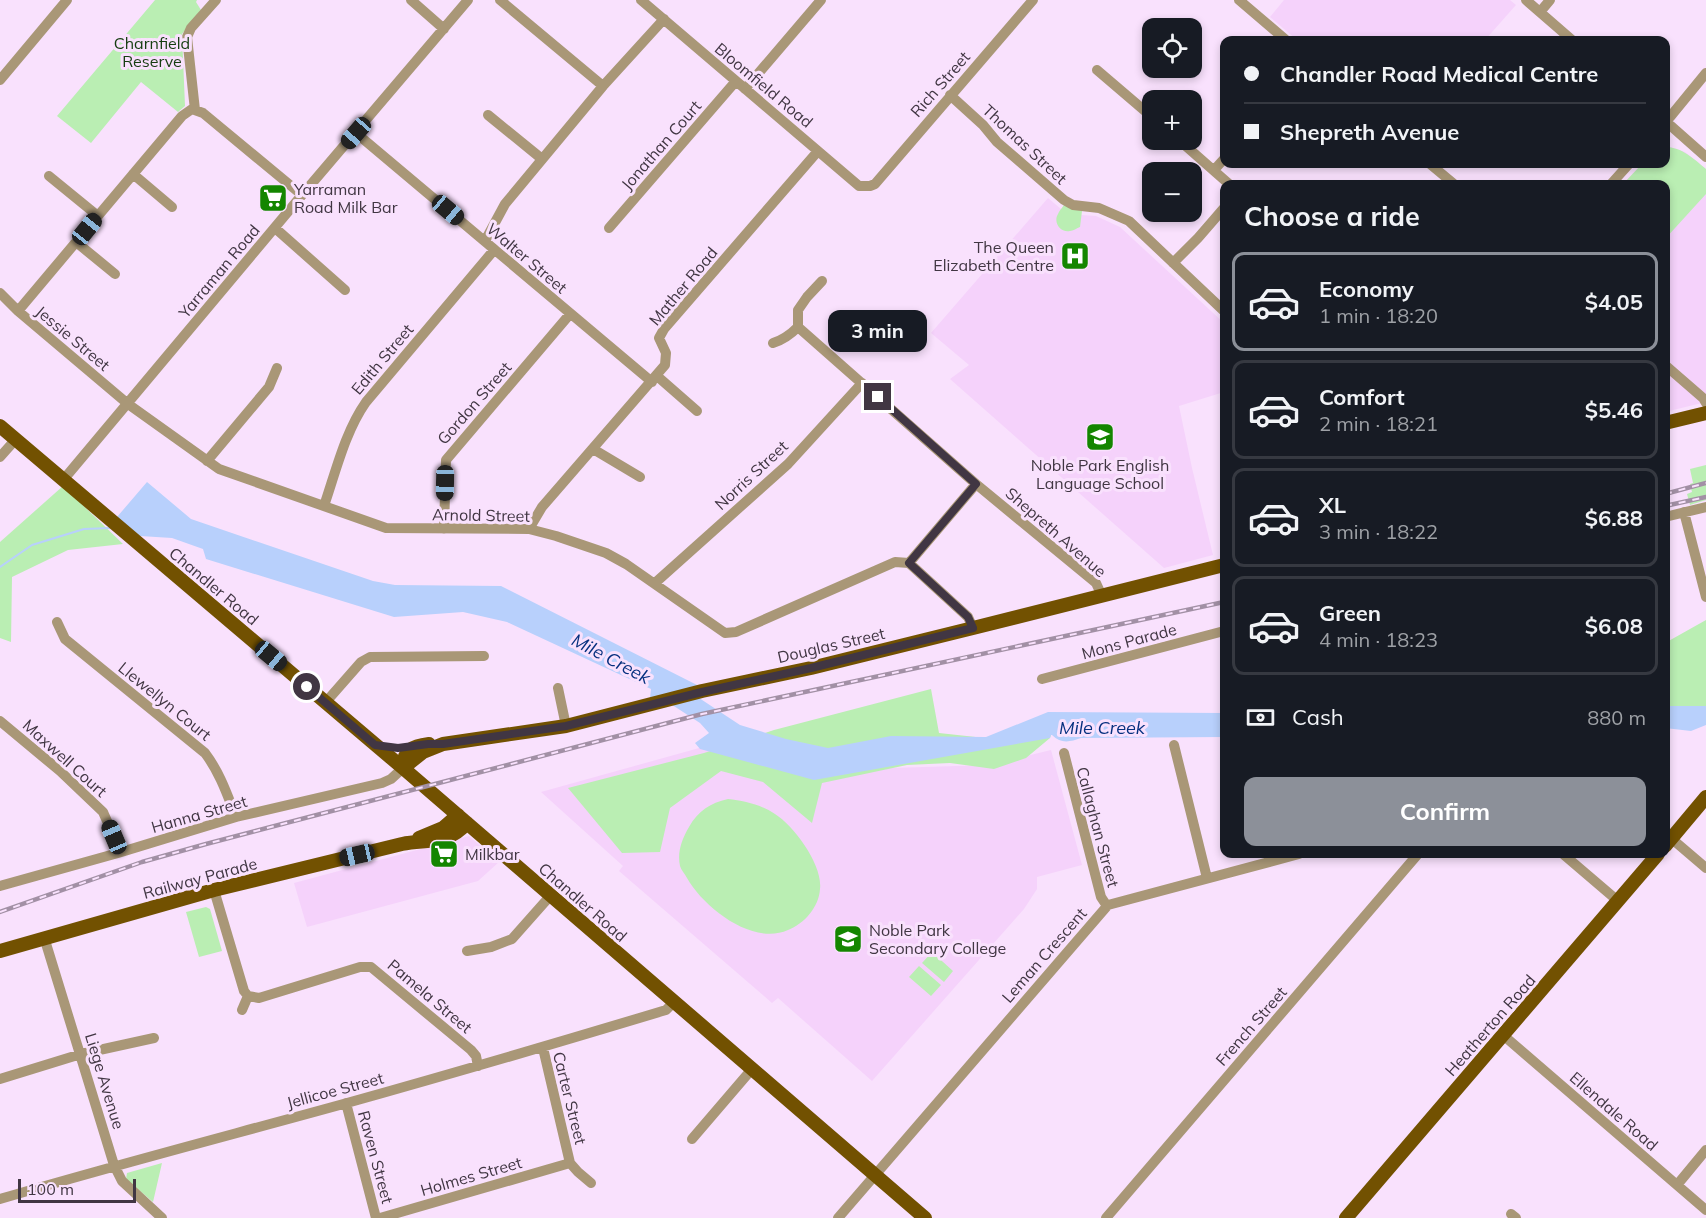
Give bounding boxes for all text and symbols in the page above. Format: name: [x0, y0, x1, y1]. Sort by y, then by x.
map controls: [1142, 18, 1202, 222]
button: locate: [1142, 18, 1202, 78]
park label: Charnfield Reserve: [114, 33, 190, 71]
street label: Bloomfield Road: [711, 38, 817, 132]
street label: Rich Street: [906, 47, 974, 121]
text: Chandler Road Medical Centre: [1280, 60, 1598, 88]
button: +: [1142, 90, 1202, 150]
street label: Jonathan Court: [617, 96, 706, 194]
street label: Thomas Street: [979, 100, 1072, 188]
car: [337, 114, 375, 152]
text: Shepreth Avenue: [1280, 118, 1459, 146]
button: −: [1142, 162, 1202, 222]
place label: Yarraman Road Milk Bar: [293, 179, 398, 217]
supermarket icon: Yarraman Road Milk Bar: [257, 182, 289, 214]
car: [428, 192, 468, 228]
text: Choose a ride: [1244, 199, 1420, 233]
car: [69, 209, 105, 249]
street label: Walter Street: [483, 219, 572, 298]
street label: Yarraman Road: [174, 220, 264, 322]
place label: The Queen Elizabeth Centre: [933, 237, 1054, 275]
hospital icon: The Queen Elizabeth Centre: [1059, 240, 1091, 272]
street label: Mather Road: [644, 243, 722, 329]
icon: car: [1247, 275, 1301, 329]
text: Economy: [1319, 275, 1414, 303]
text: $4.05: [1585, 288, 1643, 316]
street label: Jessie Street: [32, 301, 114, 375]
text: 1 min · 18:20: [1319, 303, 1438, 328]
callout: 3 min: [828, 310, 928, 352]
text: 3 min: [851, 318, 904, 343]
street label: Edith Street: [347, 319, 418, 398]
street label: Gordon Street: [433, 357, 516, 448]
route end: [864, 383, 891, 410]
icon: car: [1247, 383, 1301, 437]
text: Comfort: [1319, 383, 1405, 411]
text: $5.46: [1585, 396, 1643, 424]
text: 2 min · 18:21: [1319, 411, 1438, 436]
school or university icon: Noble Park English Language School: [1084, 421, 1116, 453]
street label: Norris Street: [710, 436, 792, 514]
place label: Noble Park English Language School: [1031, 455, 1169, 493]
car: [436, 465, 454, 501]
street label: Shepreth Avenue: [1002, 483, 1110, 581]
icon: car: [1247, 491, 1301, 545]
text: XL: [1319, 491, 1346, 519]
street label: Arnold Street: [432, 504, 531, 526]
text: $6.88: [1585, 504, 1643, 532]
text: 3 min · 18:22: [1319, 519, 1438, 544]
street label: Chandler Road: [165, 543, 263, 629]
icon: car: [1247, 599, 1301, 653]
text: Green: [1319, 599, 1381, 627]
text: $6.08: [1585, 612, 1643, 640]
street label: Mons Parade: [1079, 619, 1179, 663]
street label: Douglas Street: [775, 623, 887, 667]
text: 4 min · 18:23: [1319, 627, 1438, 652]
water label: Mile Creek: [568, 628, 655, 689]
car: [251, 638, 291, 674]
street label: Llewellyn Court: [114, 657, 216, 745]
route start: [293, 673, 320, 700]
icon: cash: [1244, 701, 1277, 734]
text: Cash: [1292, 703, 1344, 731]
text: 880 m: [1587, 705, 1646, 730]
street label: Maxwell Court: [19, 715, 112, 801]
water label: Mile Creek: [1059, 716, 1146, 739]
street label: Callaghan Street: [1072, 765, 1124, 890]
button: Confirm: [1244, 777, 1646, 846]
street label: Hanna Street: [149, 791, 250, 837]
car: [99, 817, 129, 857]
supermarket icon: Milkbar: [428, 838, 460, 870]
car: [337, 842, 377, 868]
place label: Milkbar: [465, 844, 520, 864]
street label: Railway Parade: [141, 853, 259, 903]
street label: Chandler Road: [535, 858, 631, 946]
street label: Leman Crescent: [997, 903, 1091, 1007]
place label: Noble Park Secondary College: [869, 920, 1006, 958]
school or university icon: Noble Park Secondary College: [832, 923, 864, 955]
street label: Pamela Street: [384, 955, 477, 1037]
street label: Heatherton Road: [1440, 970, 1540, 1080]
street label: French Street: [1211, 982, 1291, 1070]
street label: Liege Avenue: [81, 1031, 129, 1131]
street label: Carter Street: [549, 1050, 591, 1147]
street label: Jellicoe Street: [284, 1067, 386, 1113]
street label: Ellendale Road: [1566, 1067, 1662, 1155]
street label: Raven Street: [354, 1108, 398, 1206]
street label: Holmes Street: [418, 1152, 524, 1200]
scale bar: [18, 1176, 136, 1204]
text: 100 m: [27, 1179, 74, 1199]

